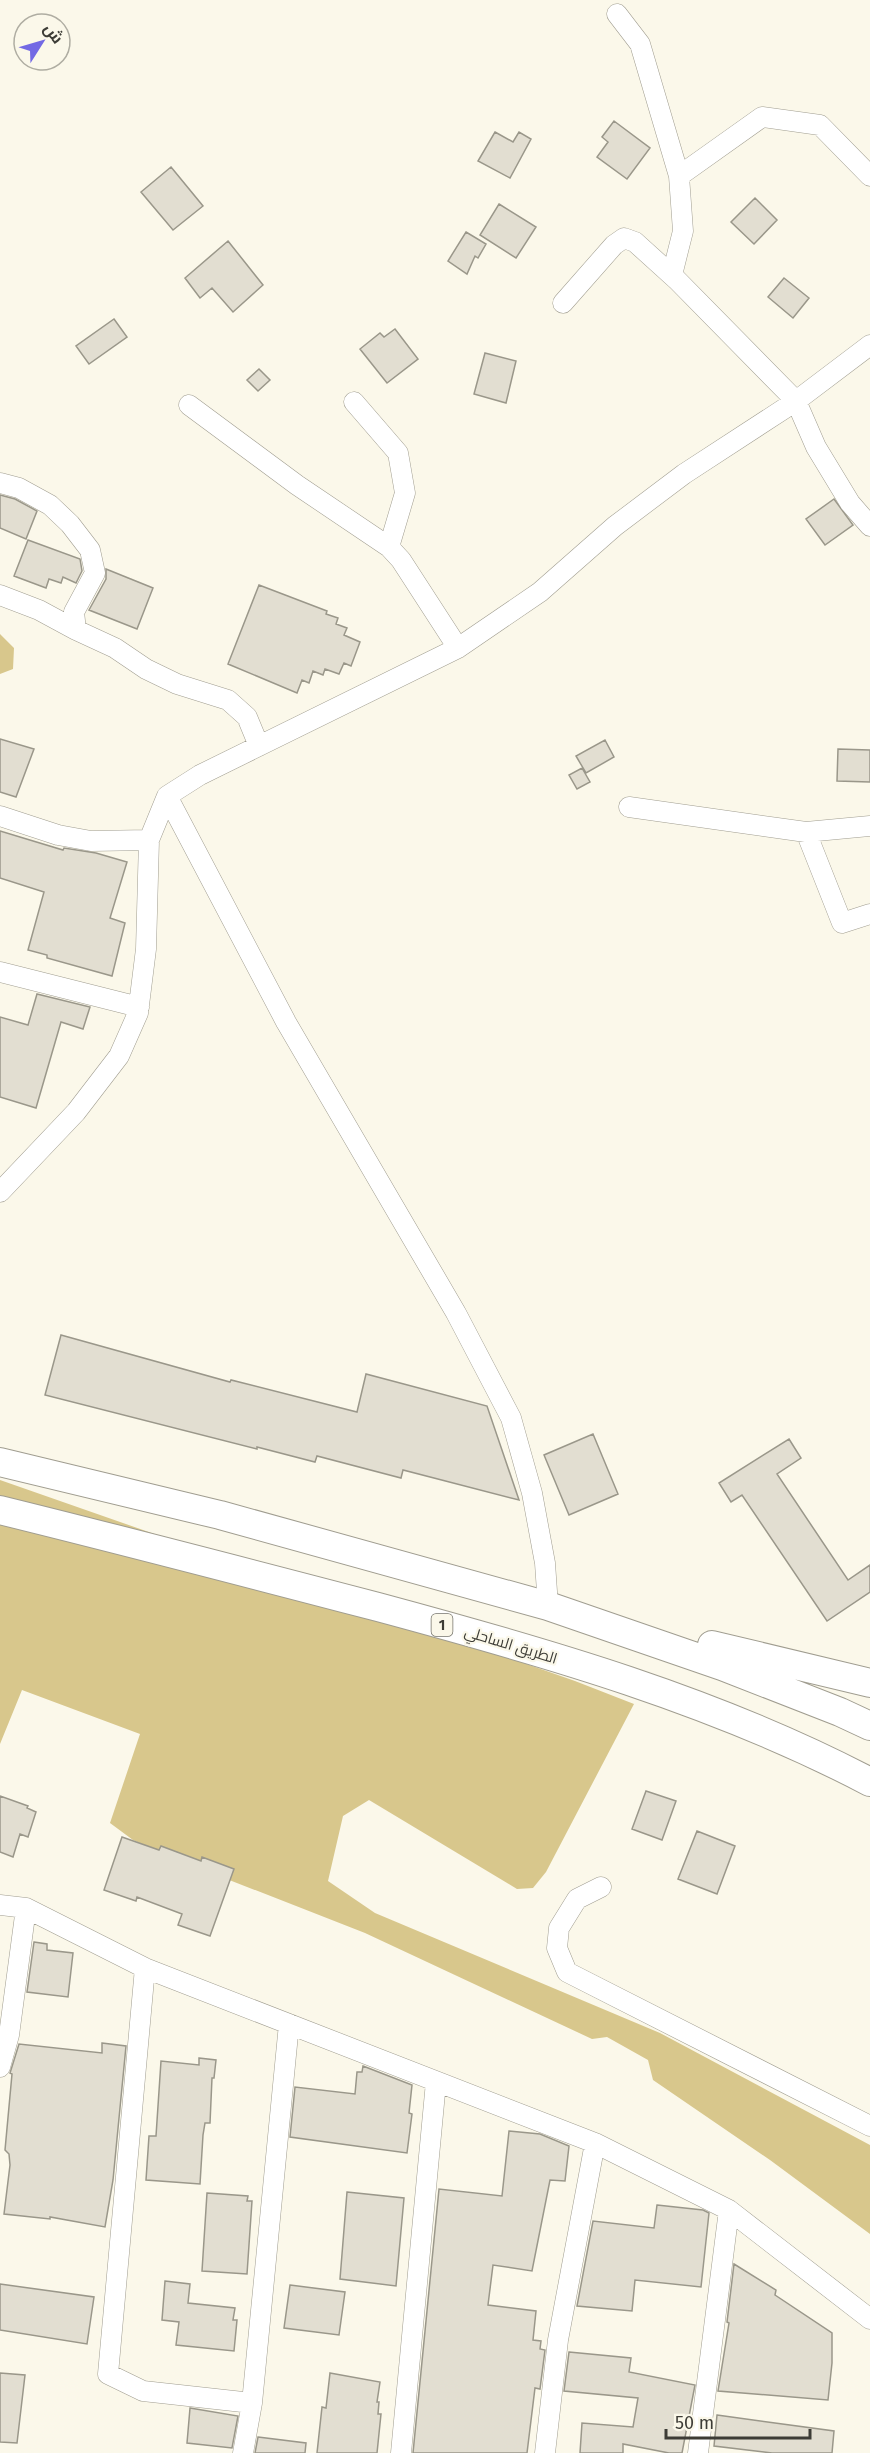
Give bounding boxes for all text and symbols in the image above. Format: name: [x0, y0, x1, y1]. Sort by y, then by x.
north arrow: [12, 12, 72, 72]
text: ش: [40, 19, 67, 47]
road number: 1: [432, 1614, 452, 1636]
street label: الطريق الساحلي: [462, 1622, 560, 1671]
scale bar: [666, 2402, 810, 2440]
text: 50 m: [675, 2412, 714, 2434]

